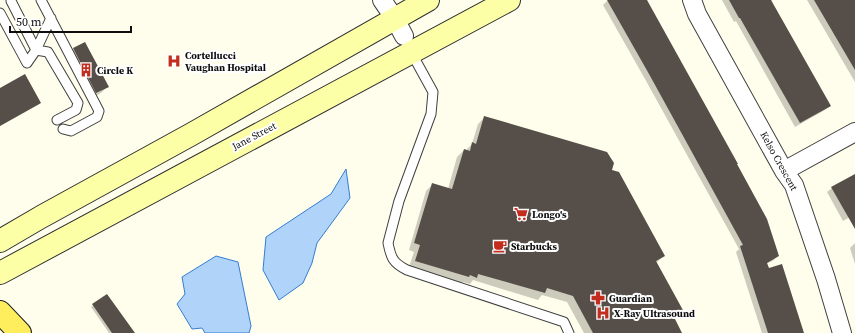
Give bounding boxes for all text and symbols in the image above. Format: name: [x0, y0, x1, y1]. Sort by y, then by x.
scale bar: [10, 8, 131, 34]
text: 50 m: [16, 14, 42, 30]
place label: Cortellucci Vaughan Hospital: [185, 49, 266, 74]
hospital icon: Cortellucci Vaughan Hospital: [166, 53, 182, 69]
building icon: Circle K: [78, 62, 94, 78]
place label: Circle K: [97, 64, 133, 77]
street label: Jane Street: [229, 119, 279, 153]
street label: Kelso Crescent: [757, 129, 801, 194]
supermarket icon: Longo's: [513, 206, 529, 222]
place label: Longo's: [532, 208, 567, 221]
cafe icon: Starbucks: [492, 238, 508, 254]
place label: Starbucks: [511, 240, 558, 253]
pharmacy icon: Guardian: [590, 290, 606, 306]
place label: Guardian: [609, 292, 652, 305]
hospital icon: X-Ray Ultrasound: [595, 305, 611, 321]
place label: X-Ray Ultrasound: [614, 307, 695, 320]

